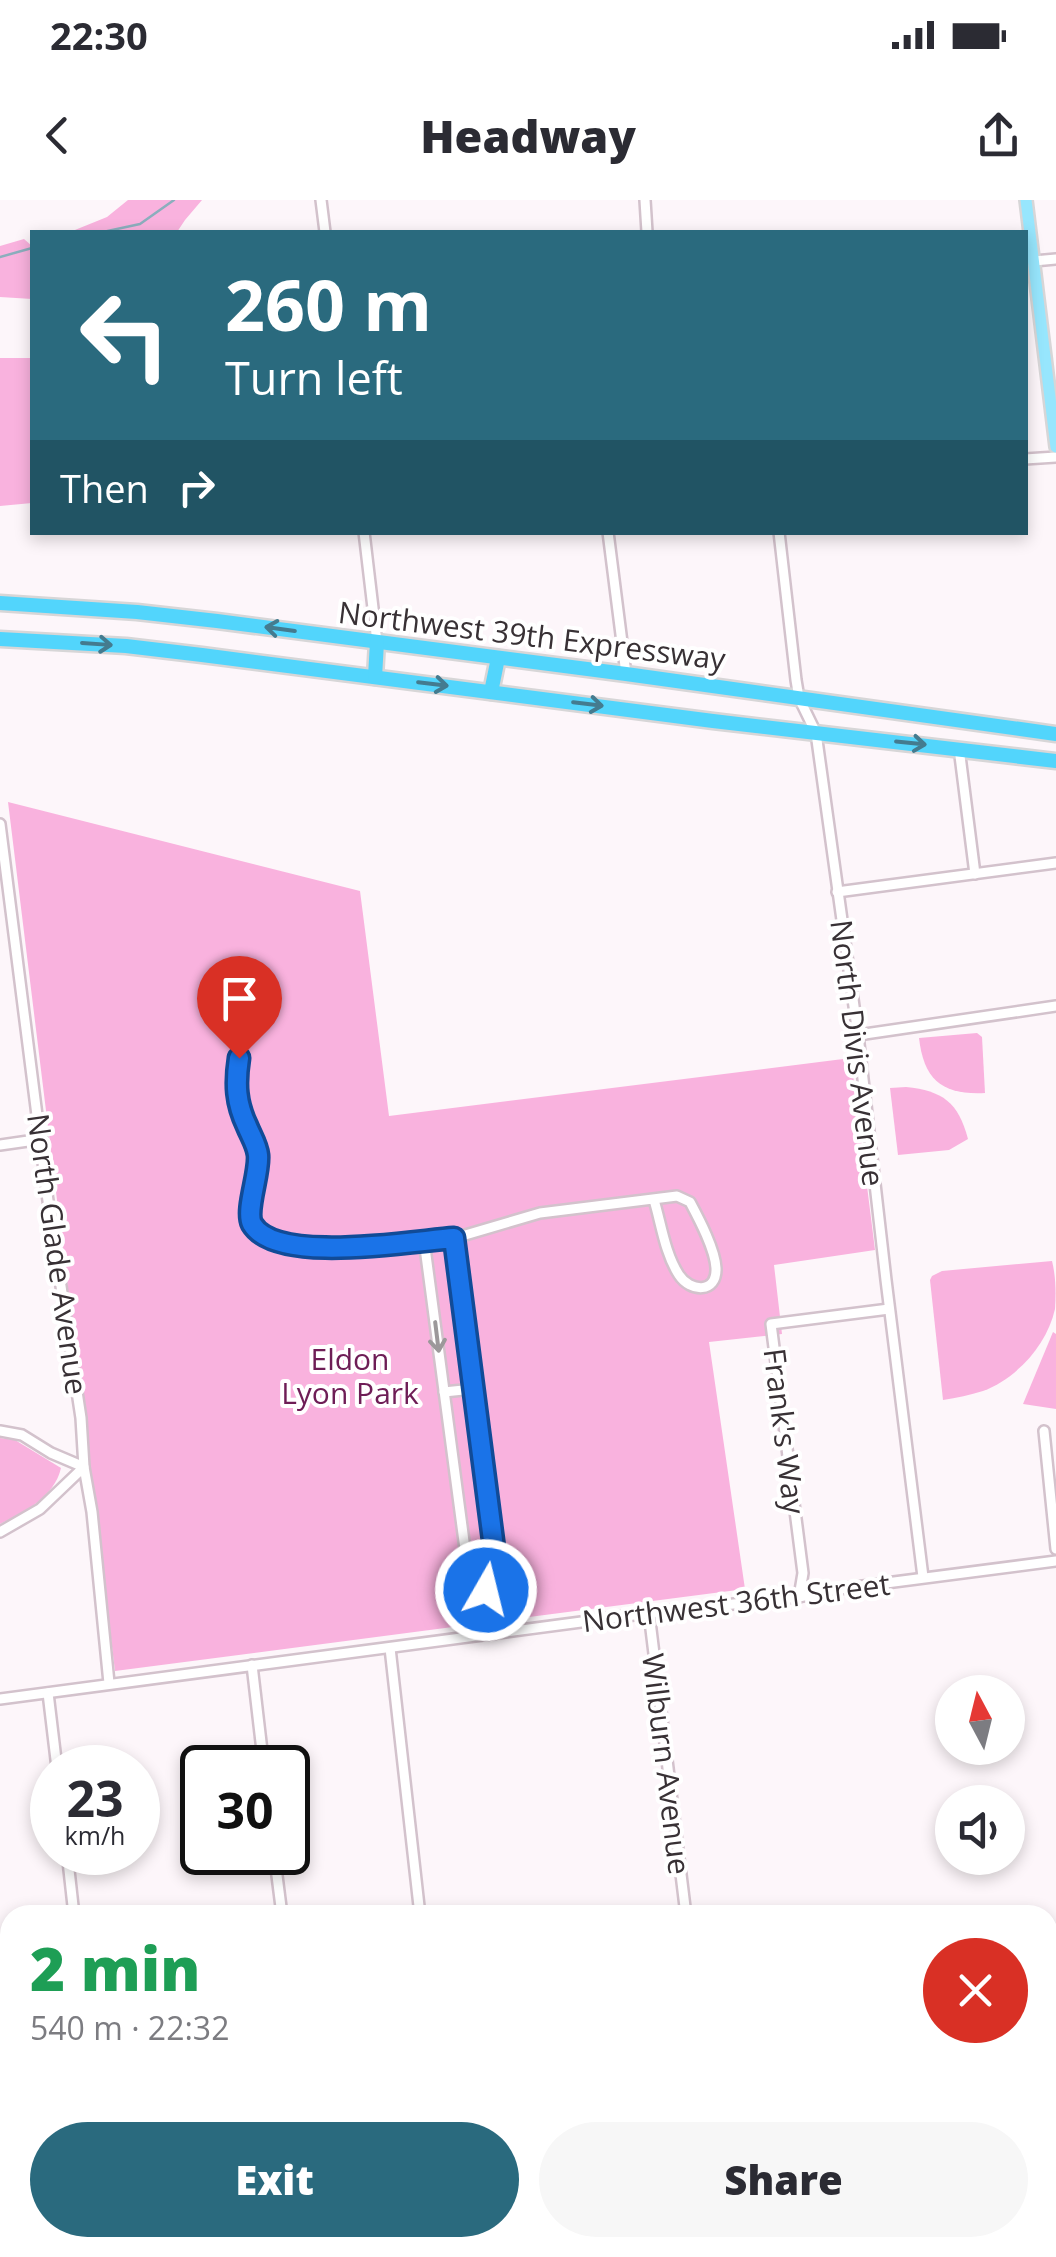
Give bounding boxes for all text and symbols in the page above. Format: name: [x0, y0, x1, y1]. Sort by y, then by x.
text: 22:30: [50, 9, 148, 61]
text: Headway: [420, 105, 636, 166]
icon: back: [30, 108, 85, 163]
icon: share: [971, 108, 1026, 163]
text: 260 m: [225, 256, 432, 352]
icon: left: [60, 270, 190, 400]
text: Turn left: [225, 347, 403, 408]
icon: right: [169, 460, 224, 515]
text: Then: [60, 462, 149, 514]
street label: Northwest 39th Expressway: [336, 591, 729, 679]
one-way arrow: [265, 620, 297, 638]
one-way arrow: [81, 635, 113, 654]
one-way arrow: [416, 676, 449, 694]
one-way arrow: [571, 696, 603, 714]
one-way arrow: [894, 734, 926, 753]
street label: North Divis Avenue: [821, 917, 895, 1189]
pin: [197, 956, 282, 1059]
icon: arrive: [212, 971, 267, 1026]
street label: North Glade Avenue: [18, 1111, 98, 1397]
one-way arrow: [428, 1320, 447, 1353]
park label: Eldon Lyon Park: [281, 1338, 419, 1413]
street label: Frank's Way: [754, 1346, 816, 1517]
position arrow: [434, 1538, 538, 1642]
street label: Northwest 36th Street: [580, 1563, 892, 1641]
street label: Wilburn Avenue: [633, 1651, 701, 1877]
north arrow: [935, 1675, 1025, 1765]
map controls: [935, 1675, 1025, 1875]
speed limit sign: 30: [180, 1745, 310, 1875]
text: 23: [66, 1764, 124, 1832]
button: sound: [935, 1785, 1025, 1875]
text: km/h: [65, 1818, 125, 1852]
text: 2 min: [30, 1927, 200, 2009]
button: close: [923, 1938, 1028, 2043]
text: 540 m · 22:32: [30, 2006, 229, 2049]
button: Exit: [30, 2122, 519, 2237]
button: Share: [539, 2122, 1028, 2237]

